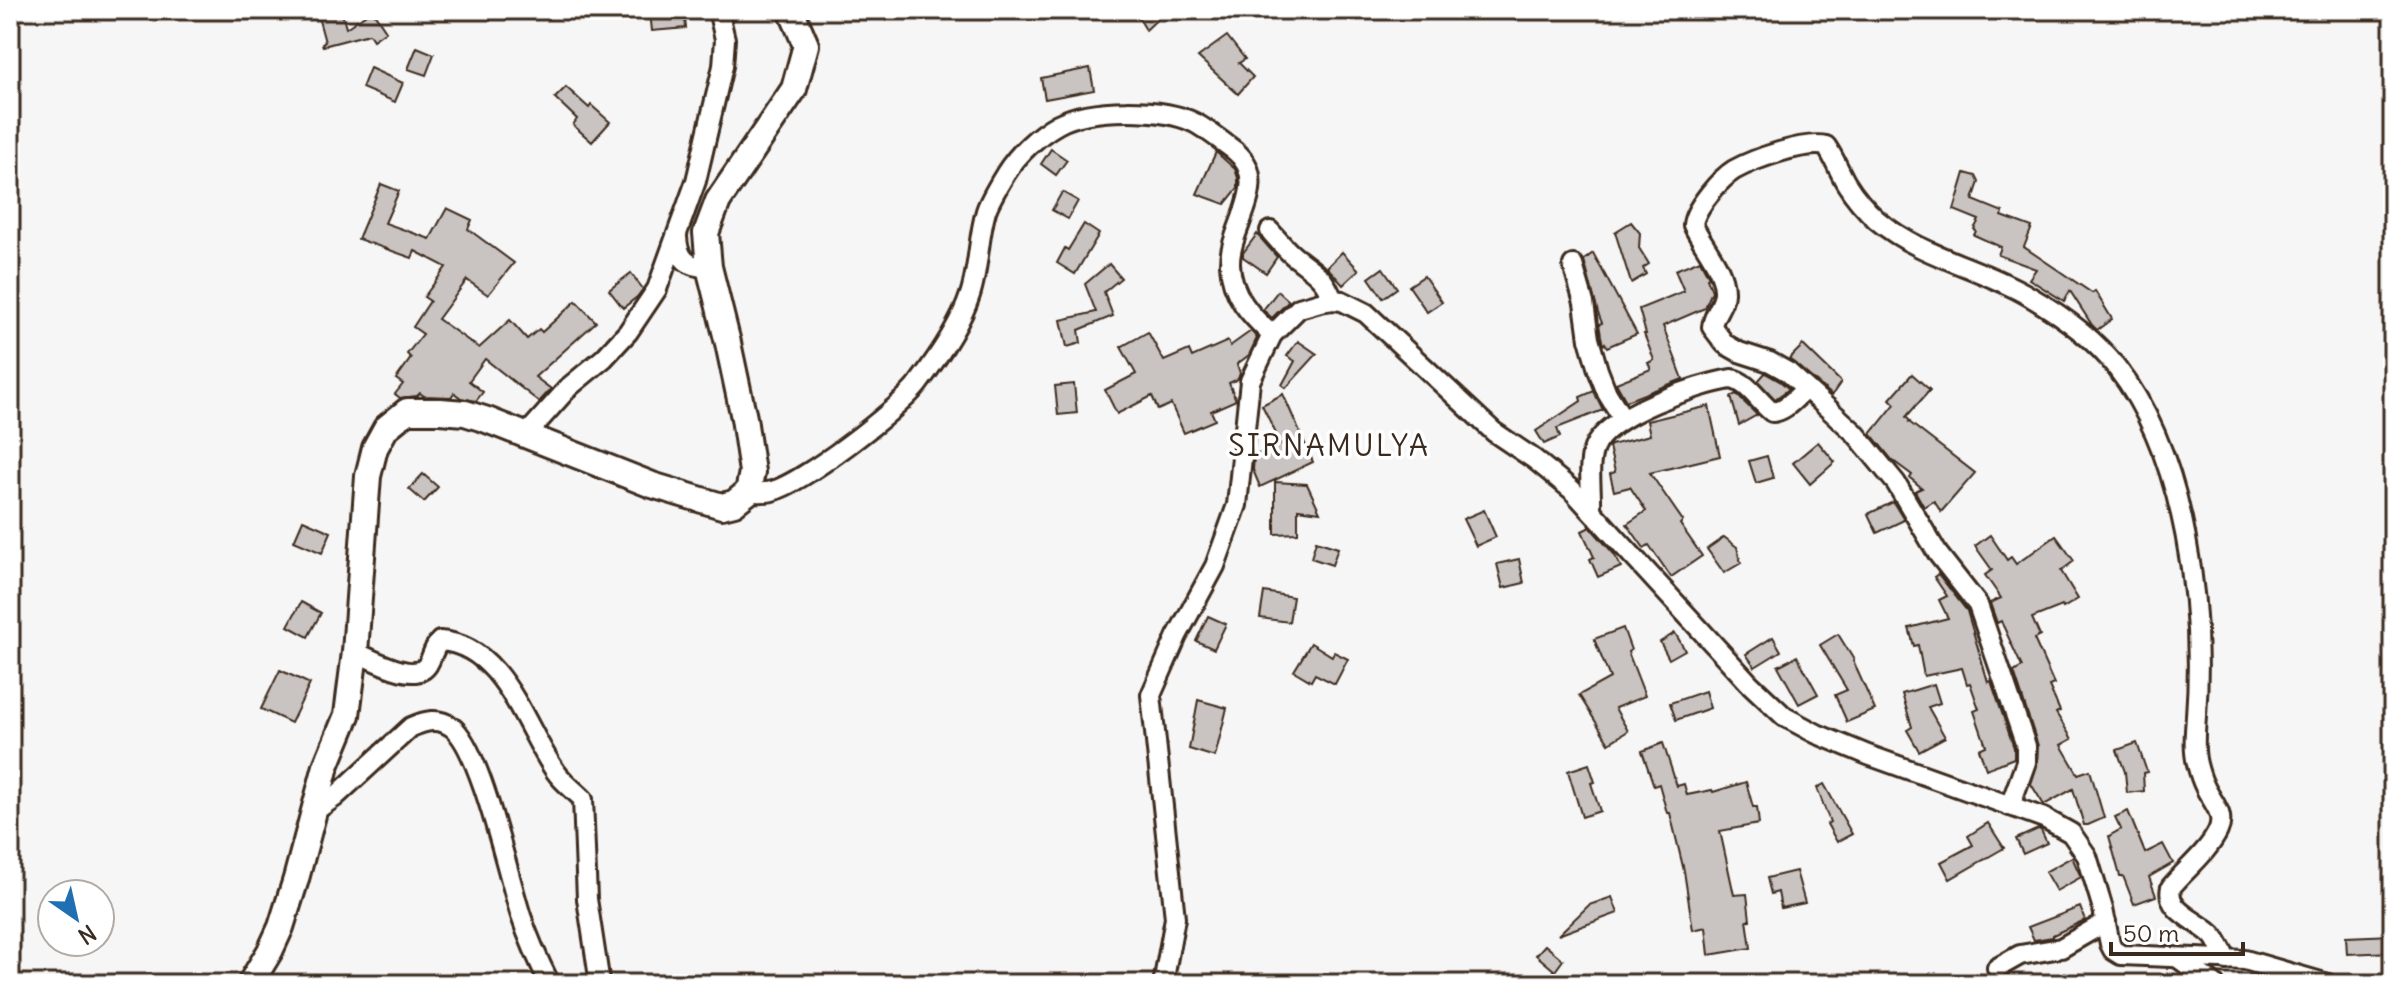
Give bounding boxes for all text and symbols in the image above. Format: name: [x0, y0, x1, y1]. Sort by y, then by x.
district label: SIRNAMULYA: [1228, 426, 1430, 464]
north arrow: [36, 878, 116, 958]
scale bar: [2111, 906, 2243, 956]
text: 50 m: [2123, 918, 2179, 948]
text: N: [73, 919, 101, 950]

